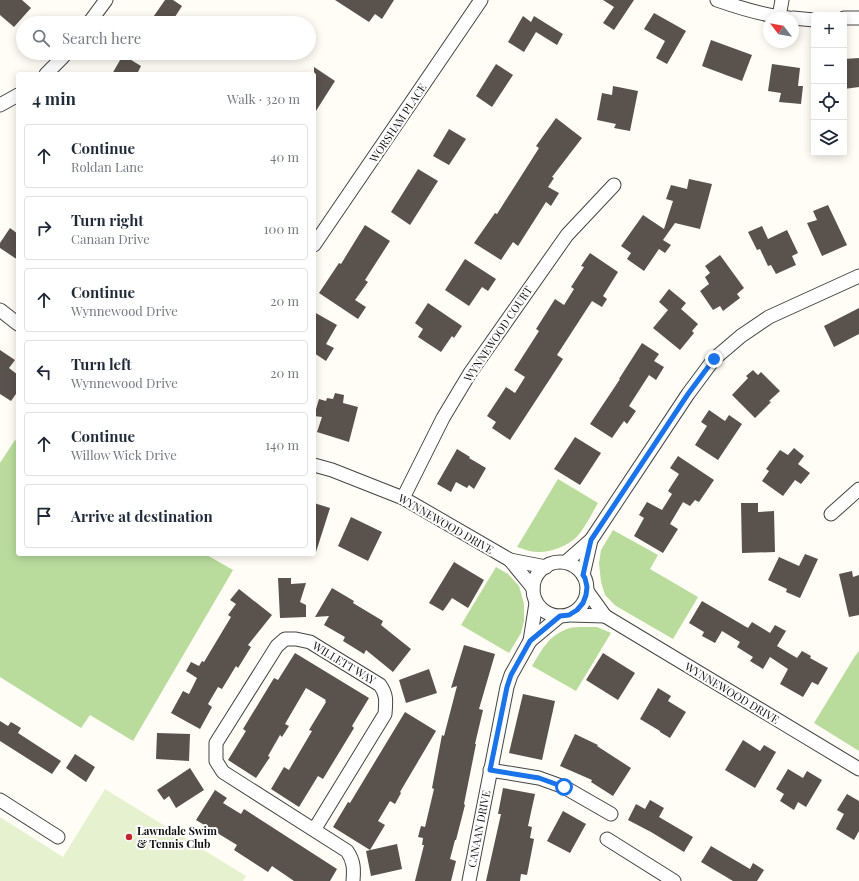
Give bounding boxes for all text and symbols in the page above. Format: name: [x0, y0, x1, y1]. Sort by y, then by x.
north arrow: [763, 12, 799, 48]
map controls: [811, 12, 847, 156]
button: +: [811, 12, 847, 48]
search box: [16, 16, 316, 60]
icon: search: [30, 27, 52, 49]
text: Search here: [62, 28, 141, 48]
button: −: [811, 48, 847, 84]
street label: WORSHAM PLACE: [365, 80, 430, 166]
button: locate: [811, 84, 847, 120]
text: 4 min: [32, 87, 76, 109]
text: Walk · 320 m: [227, 90, 300, 107]
button: layers: [811, 120, 847, 156]
text: Continue: [71, 138, 135, 158]
icon: ahead: [33, 145, 55, 167]
text: 40 m: [270, 148, 299, 165]
text: Roldan Lane: [71, 158, 144, 175]
text: Turn right: [71, 210, 144, 230]
icon: right: [33, 217, 55, 239]
text: 100 m: [264, 220, 299, 237]
text: Canaan Drive: [71, 230, 150, 247]
text: Continue: [71, 282, 135, 302]
street label: WYNNEWOOD COURT: [459, 283, 535, 385]
icon: ahead: [33, 289, 55, 311]
text: 20 m: [270, 292, 299, 309]
text: Wynnewood Drive: [71, 302, 178, 319]
route end: [705, 350, 723, 368]
text: Turn left: [71, 354, 132, 374]
icon: left: [33, 361, 55, 383]
text: 20 m: [270, 364, 299, 381]
text: Wynnewood Drive: [71, 374, 178, 391]
text: Continue: [71, 426, 135, 446]
icon: ahead: [33, 433, 55, 455]
text: 140 m: [265, 436, 299, 453]
text: Willow Wick Drive: [71, 446, 177, 463]
street label: WYNNEWOOD DRIVE: [395, 490, 497, 557]
icon: arrive: [33, 505, 55, 527]
text: Arrive at destination: [71, 506, 213, 526]
street label: WILLETT WAY: [309, 637, 379, 688]
street label: WYNNEWOOD DRIVE: [681, 658, 783, 727]
route start: [555, 778, 573, 796]
street label: CANAAN DRIVE: [464, 789, 493, 869]
place label: Lawndale Swim & Tennis Club: [137, 823, 217, 851]
marker: Lawndale Swim & Tennis Club: [124, 832, 134, 842]

